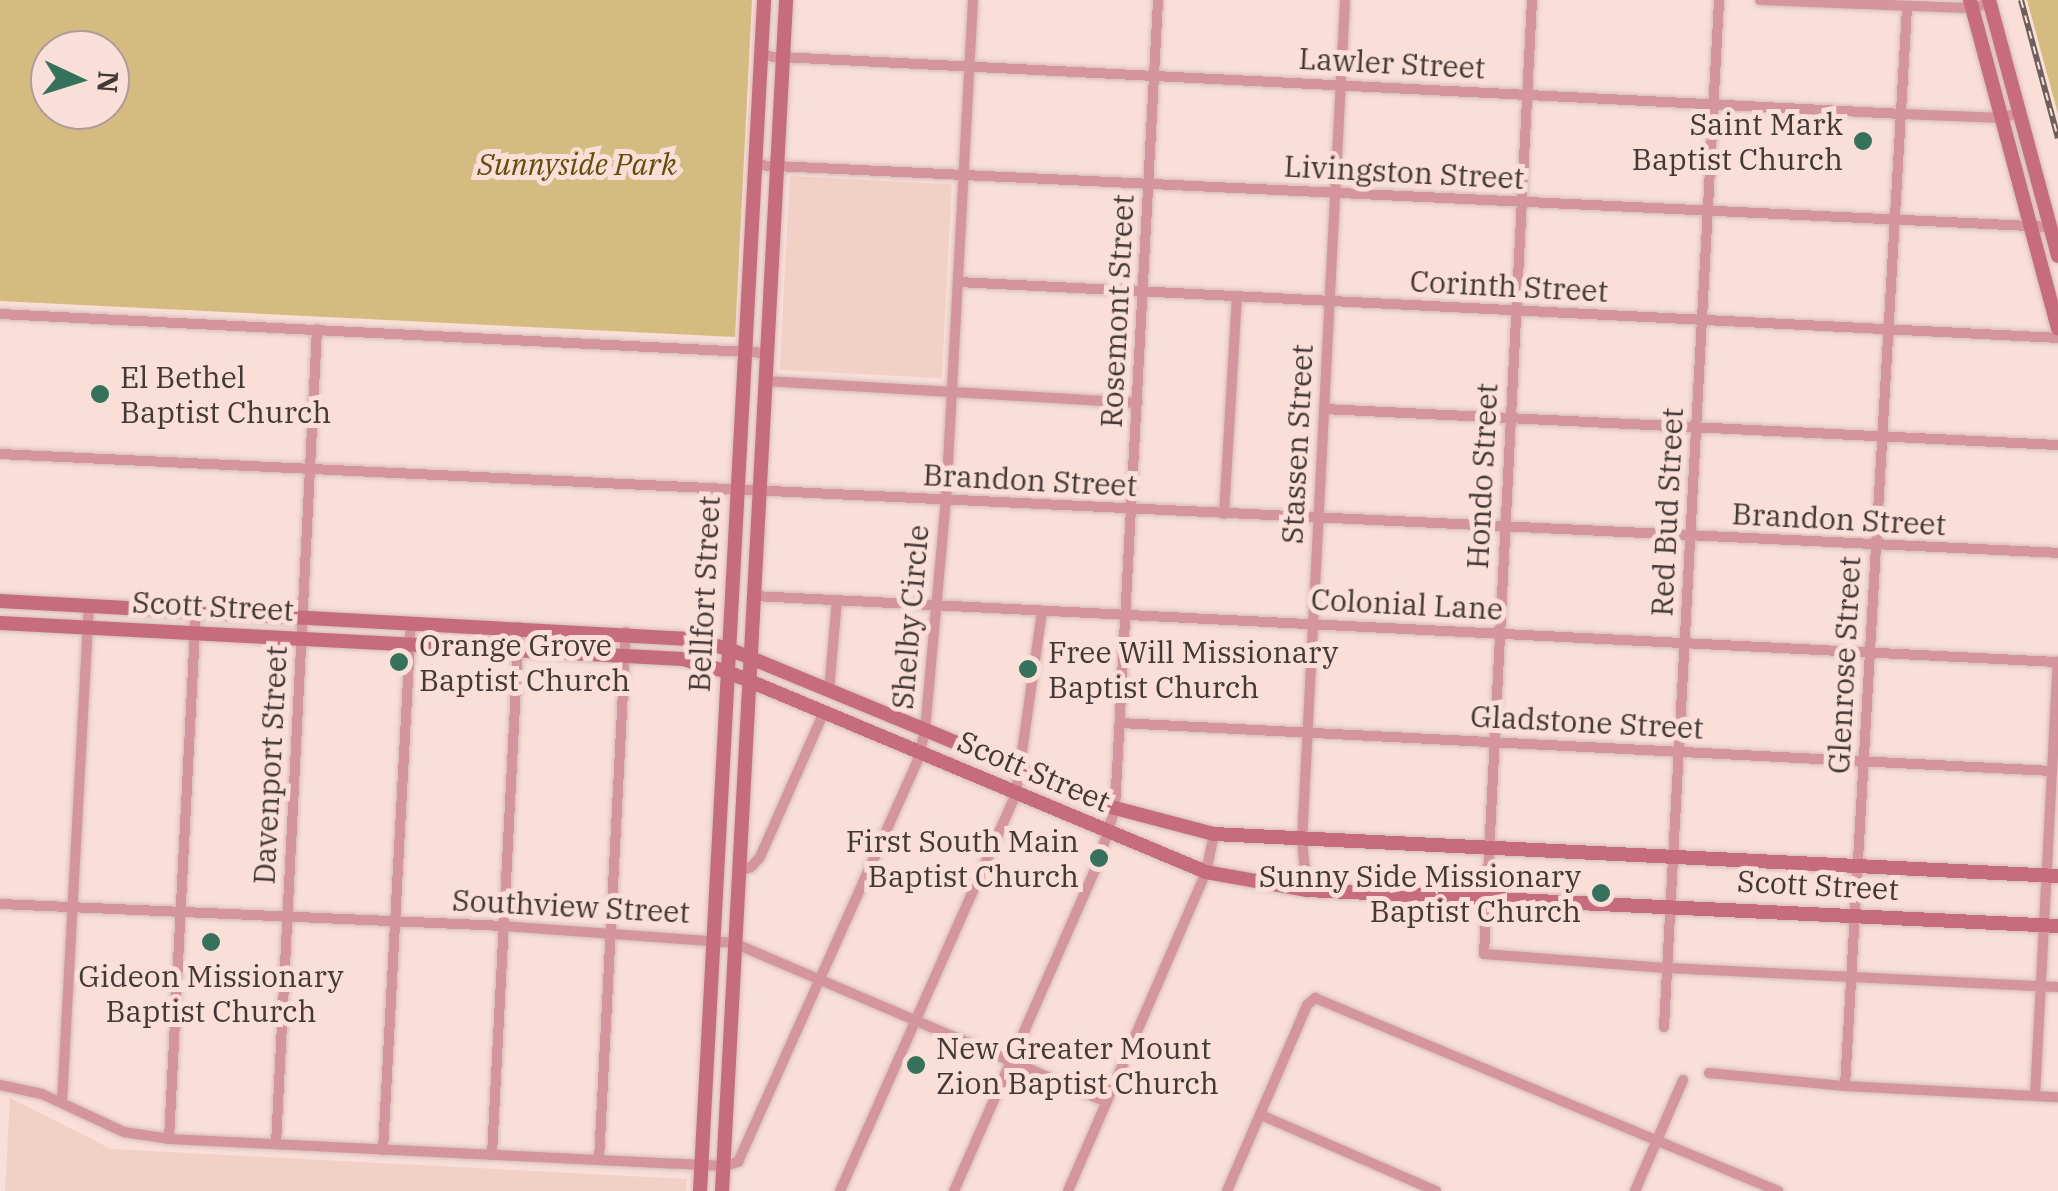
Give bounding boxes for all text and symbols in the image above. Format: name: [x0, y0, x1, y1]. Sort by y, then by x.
north arrow: [30, 30, 130, 130]
street label: Lawler Street: [1298, 40, 1486, 86]
text: N: [89, 70, 128, 94]
place label: Saint Mark Baptist Church: [1632, 106, 1843, 176]
marker: Saint Mark Baptist Church: [1852, 130, 1874, 152]
park label: Sunnyside Park: [477, 146, 677, 182]
street label: Livingston Street: [1283, 148, 1525, 196]
street label: Rosemont Street: [1093, 193, 1141, 429]
street label: Corinth Street: [1409, 263, 1609, 309]
street label: Stassen Street: [1274, 343, 1320, 545]
place label: El Bethel Baptist Church: [120, 359, 331, 430]
street label: Hondo Street: [1459, 382, 1505, 570]
marker: El Bethel Baptist Church: [89, 383, 111, 405]
street label: Red Bud Street: [1644, 407, 1690, 617]
street label: Brandon Street: [922, 456, 1138, 504]
street label: Bellfort Street: [681, 495, 727, 693]
street label: Brandon Street: [1731, 495, 1947, 543]
street label: Shelby Circle: [884, 523, 936, 711]
street label: Glenrose Street: [1820, 555, 1868, 775]
street label: Colonial Lane: [1310, 581, 1504, 627]
street label: Scott Street: [131, 584, 295, 628]
place label: Orange Grove Baptist Church: [419, 627, 630, 698]
place label: Free Will Missionary Baptist Church: [1048, 634, 1338, 704]
street label: Davenport Street: [246, 645, 294, 885]
marker: Orange Grove Baptist Church: [388, 651, 410, 673]
marker: Free Will Missionary Baptist Church: [1017, 658, 1039, 680]
street label: Gladstone Street: [1469, 698, 1705, 746]
street label: Scott Street: [952, 723, 1116, 819]
place label: First South Main Baptist Church: [846, 823, 1079, 894]
marker: First South Main Baptist Church: [1088, 847, 1110, 869]
place label: Sunny Side Missionary Baptist Church: [1259, 858, 1581, 928]
street label: Scott Street: [1736, 863, 1900, 907]
street label: Southview Street: [451, 882, 691, 930]
marker: Sunny Side Missionary Baptist Church: [1590, 882, 1612, 904]
marker: Gideon Missionary Baptist Church: [200, 931, 222, 953]
place label: Gideon Missionary Baptist Church: [78, 958, 344, 1028]
place label: New Greater Mount Zion Baptist Church: [936, 1030, 1219, 1100]
marker: New Greater Mount Zion Baptist Church: [905, 1054, 927, 1076]

